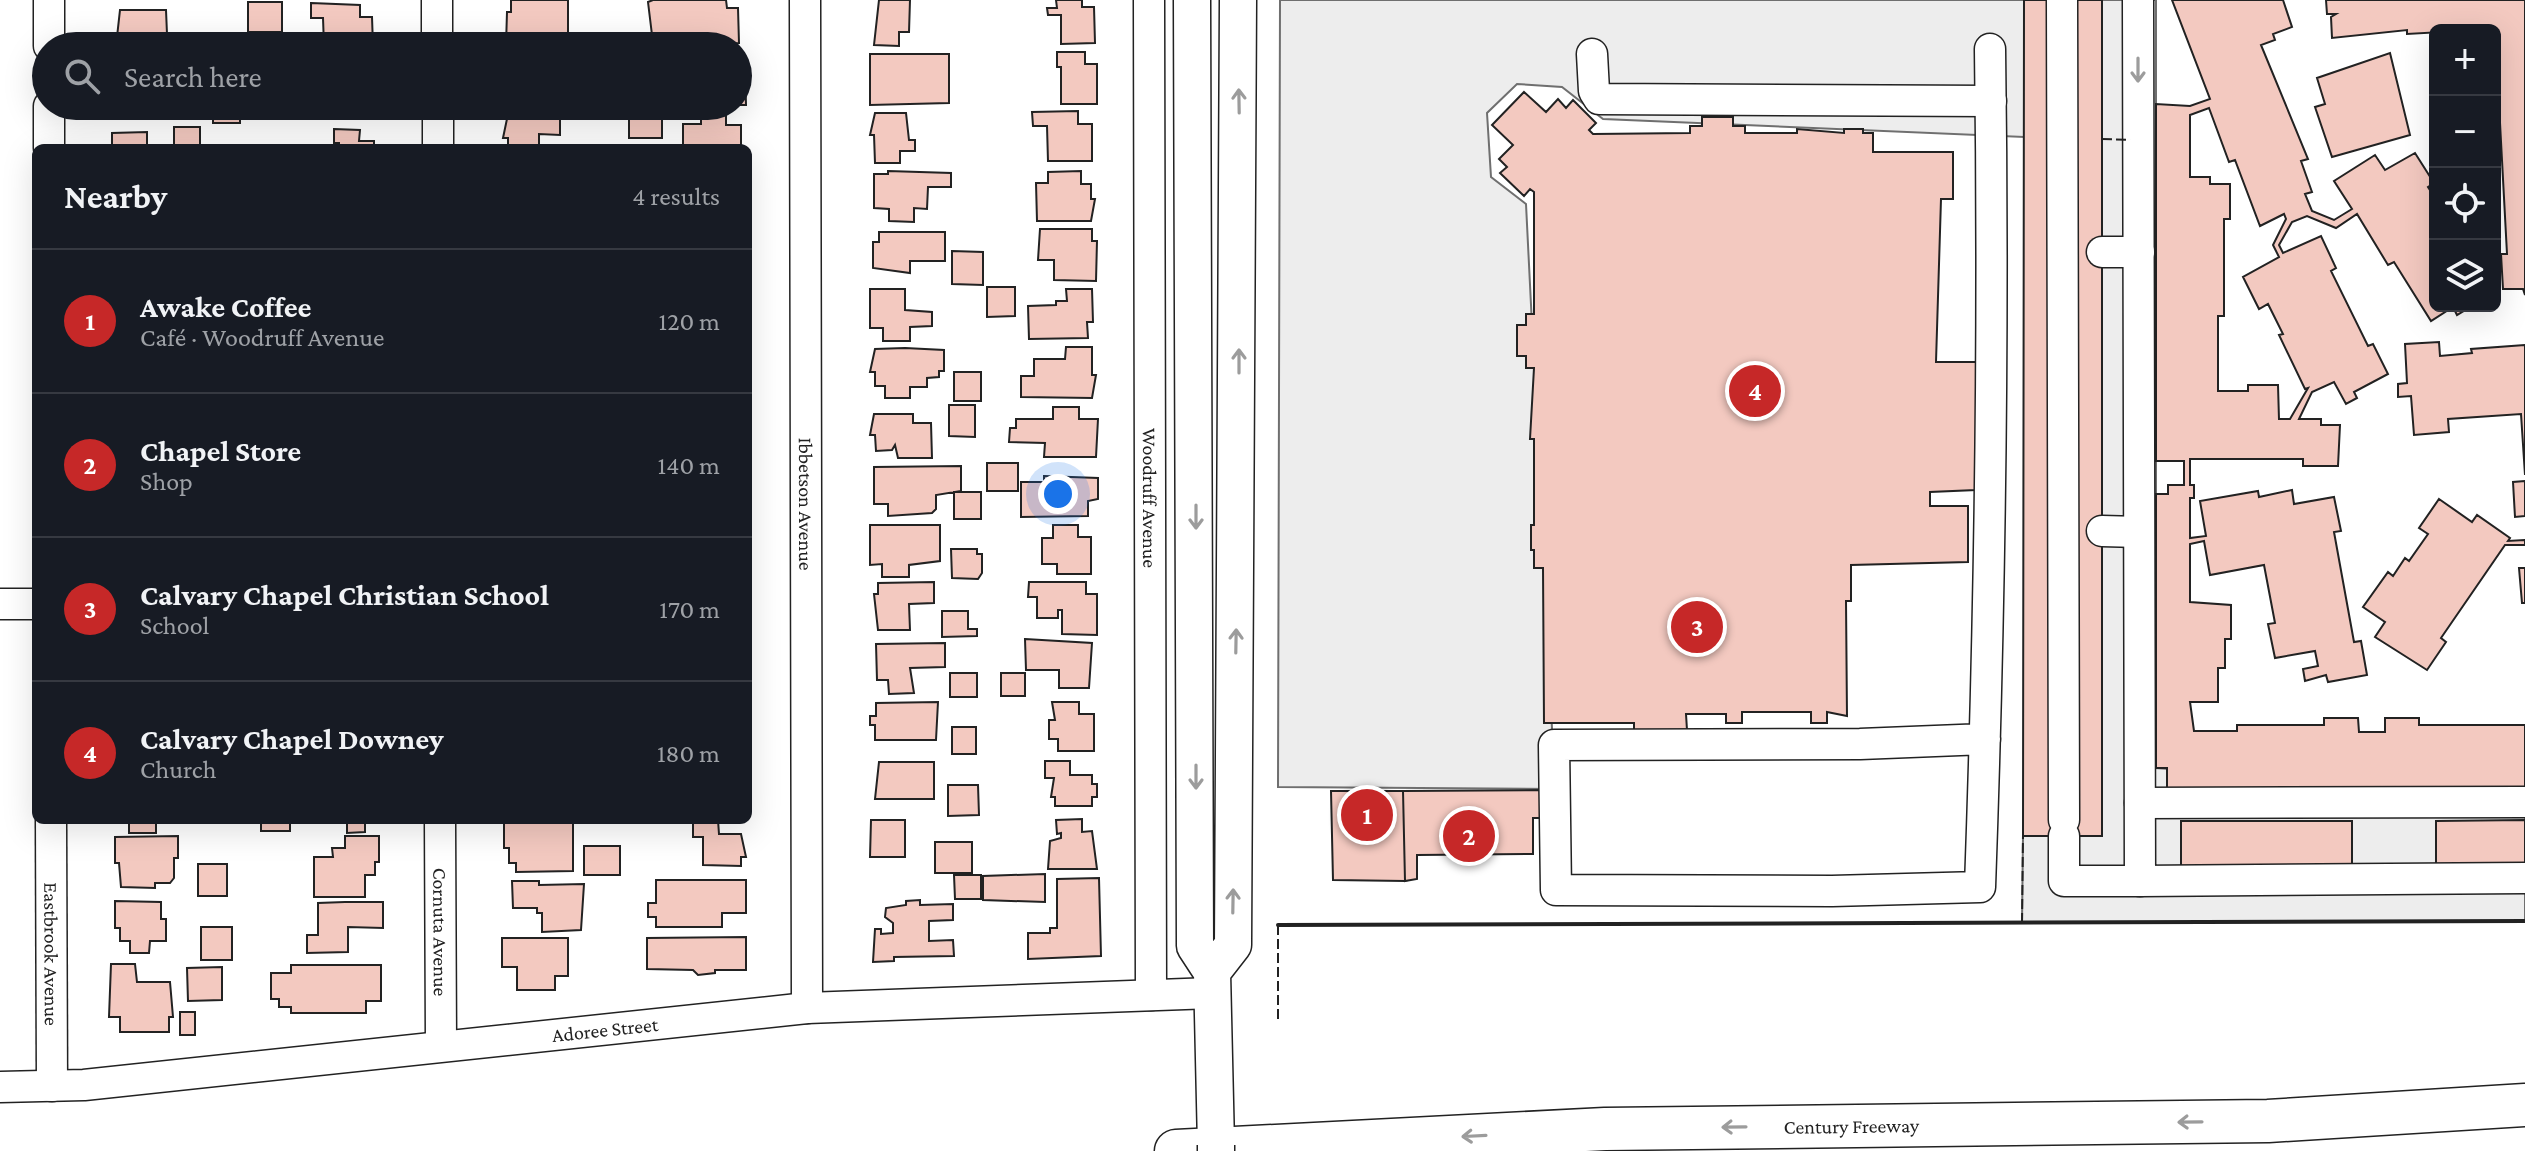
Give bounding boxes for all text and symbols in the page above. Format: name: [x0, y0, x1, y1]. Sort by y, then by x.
map controls: [2429, 24, 2501, 312]
button: +: [2429, 24, 2501, 96]
search box: [32, 32, 752, 120]
icon: search: [60, 54, 104, 98]
one-way arrow: [2130, 56, 2146, 83]
text: Search here: [124, 60, 262, 93]
one-way arrow: [1231, 88, 1247, 115]
button: −: [2429, 96, 2501, 168]
button: locate: [2429, 168, 2501, 240]
text: Nearby: [64, 178, 167, 215]
text: 4 results: [632, 182, 720, 211]
button: layers: [2429, 240, 2501, 312]
text: Awake Coffee: [140, 290, 312, 323]
text: 1: [85, 307, 95, 336]
text: 120 m: [659, 307, 720, 336]
text: Café · Woodruff Avenue: [140, 323, 384, 352]
one-way arrow: [1231, 348, 1247, 375]
pin: 4: [1729, 361, 1781, 421]
street label: Woodruff Avenue: [1139, 428, 1161, 568]
text: Chapel Store: [140, 434, 301, 467]
street label: Ibbetson Avenue: [795, 437, 817, 571]
text: 2: [83, 451, 97, 480]
text: 140 m: [658, 451, 720, 480]
text: Shop: [140, 467, 193, 496]
your location: [1038, 474, 1078, 514]
one-way arrow: [1188, 503, 1204, 530]
text: Calvary Chapel Christian School: [140, 578, 549, 611]
text: 3: [84, 595, 96, 624]
text: 170 m: [659, 595, 720, 624]
pin: 3: [1671, 597, 1723, 657]
text: School: [140, 611, 209, 640]
one-way arrow: [1228, 628, 1244, 655]
text: Calvary Chapel Downey: [140, 722, 444, 755]
text: 4: [83, 739, 97, 768]
text: 180 m: [657, 739, 720, 768]
text: Church: [140, 755, 216, 784]
one-way arrow: [1188, 763, 1204, 790]
pin: 1: [1341, 785, 1393, 845]
pin: 2: [1443, 806, 1495, 866]
street label: Cornuta Avenue: [429, 868, 452, 997]
street label: Eastbrook Avenue: [40, 882, 63, 1026]
one-way arrow: [1225, 888, 1241, 915]
street label: Adoree Street: [551, 1013, 660, 1046]
street label: Century Freeway: [1784, 1114, 1920, 1138]
one-way arrow: [2177, 1114, 2204, 1130]
one-way arrow: [1721, 1119, 1748, 1135]
one-way arrow: [1461, 1128, 1488, 1143]

